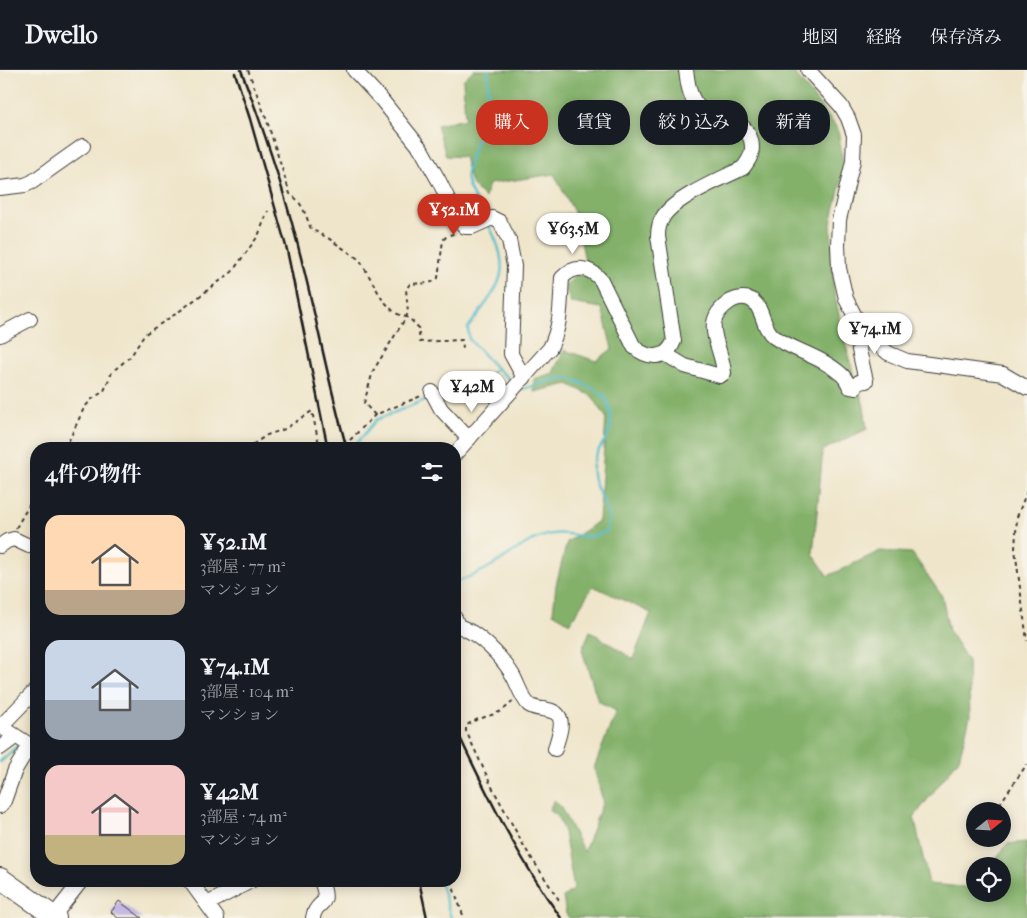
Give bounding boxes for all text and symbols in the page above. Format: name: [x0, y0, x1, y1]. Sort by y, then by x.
text: Dwello: [25, 21, 98, 49]
text: 地図: [802, 27, 838, 48]
text: 経路: [866, 27, 902, 48]
text: 保存済み: [930, 27, 1002, 48]
chip: 購入: [476, 100, 548, 145]
chip: 賃貸: [558, 100, 630, 145]
chip: 絞り込み: [640, 100, 748, 145]
chip: 新着: [758, 100, 830, 145]
pin: ¥52.1M: [413, 194, 495, 236]
text: ¥52.1M: [428, 200, 480, 219]
pin: ¥63.5M: [532, 212, 614, 255]
text: ¥63.5M: [547, 219, 599, 238]
pin: ¥74.1M: [834, 312, 916, 355]
text: ¥74.1M: [848, 319, 902, 338]
pin: ¥42M: [442, 370, 502, 413]
text: ¥42M: [450, 377, 494, 396]
icon: filters: [418, 458, 446, 486]
text: 4件の物件: [45, 462, 141, 486]
text: ¥52.1M: [200, 530, 267, 554]
icon: home: [85, 535, 145, 595]
text: 3部屋 · 77 m²: [200, 557, 285, 576]
text: マンション: [200, 580, 279, 599]
text: ¥74.1M: [200, 655, 270, 679]
icon: home: [85, 660, 145, 720]
text: 3部屋 · 104 m²: [200, 682, 294, 701]
text: マンション: [200, 705, 279, 724]
text: ¥42M: [200, 780, 259, 804]
icon: home: [85, 785, 145, 845]
north arrow: [966, 802, 1011, 848]
map controls: [966, 802, 1011, 902]
text: 3部屋 · 74 m²: [200, 807, 287, 826]
text: マンション: [200, 830, 279, 849]
button: locate: [966, 857, 1011, 902]

